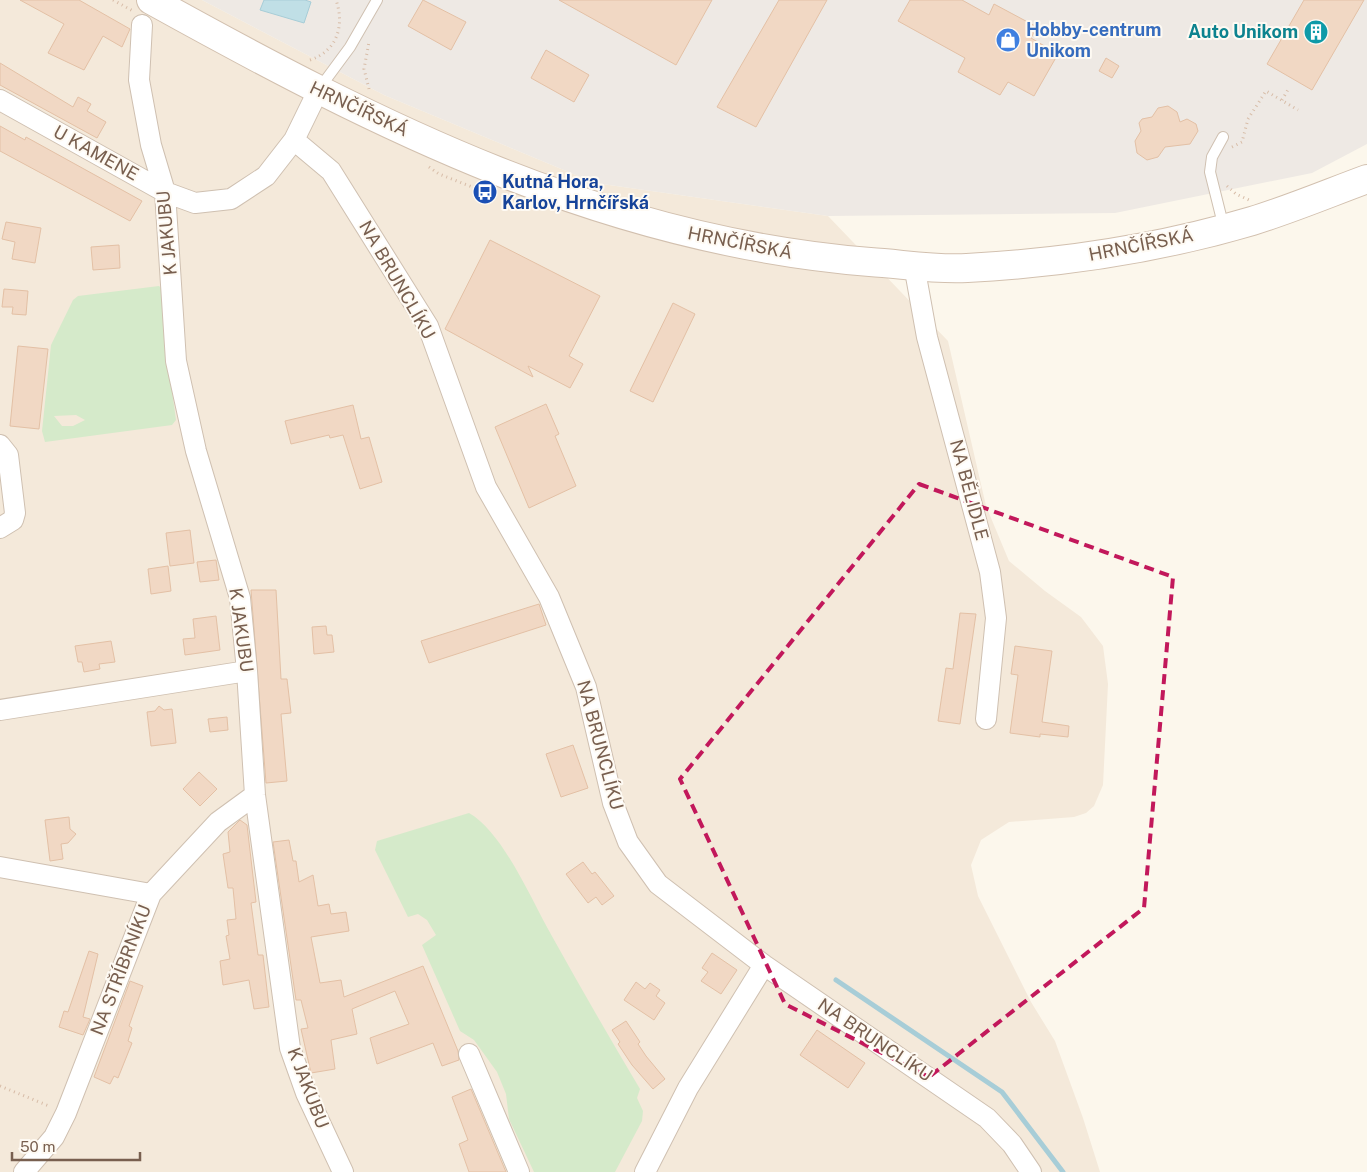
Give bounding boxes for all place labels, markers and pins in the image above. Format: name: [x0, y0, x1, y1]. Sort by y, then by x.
place label: Hobby-centrum Unikom: [1026, 19, 1161, 61]
building icon: Auto Unikom: [1303, 19, 1329, 45]
place label: Auto Unikom: [1188, 21, 1298, 42]
shop icon: Hobby-centrum Unikom: [995, 27, 1021, 53]
place label: Kutná Hora, Karlov, Hrnčířská: [502, 171, 649, 213]
bus stop icon: Kutná Hora, Karlov, Hrnčířská: [472, 179, 498, 205]

